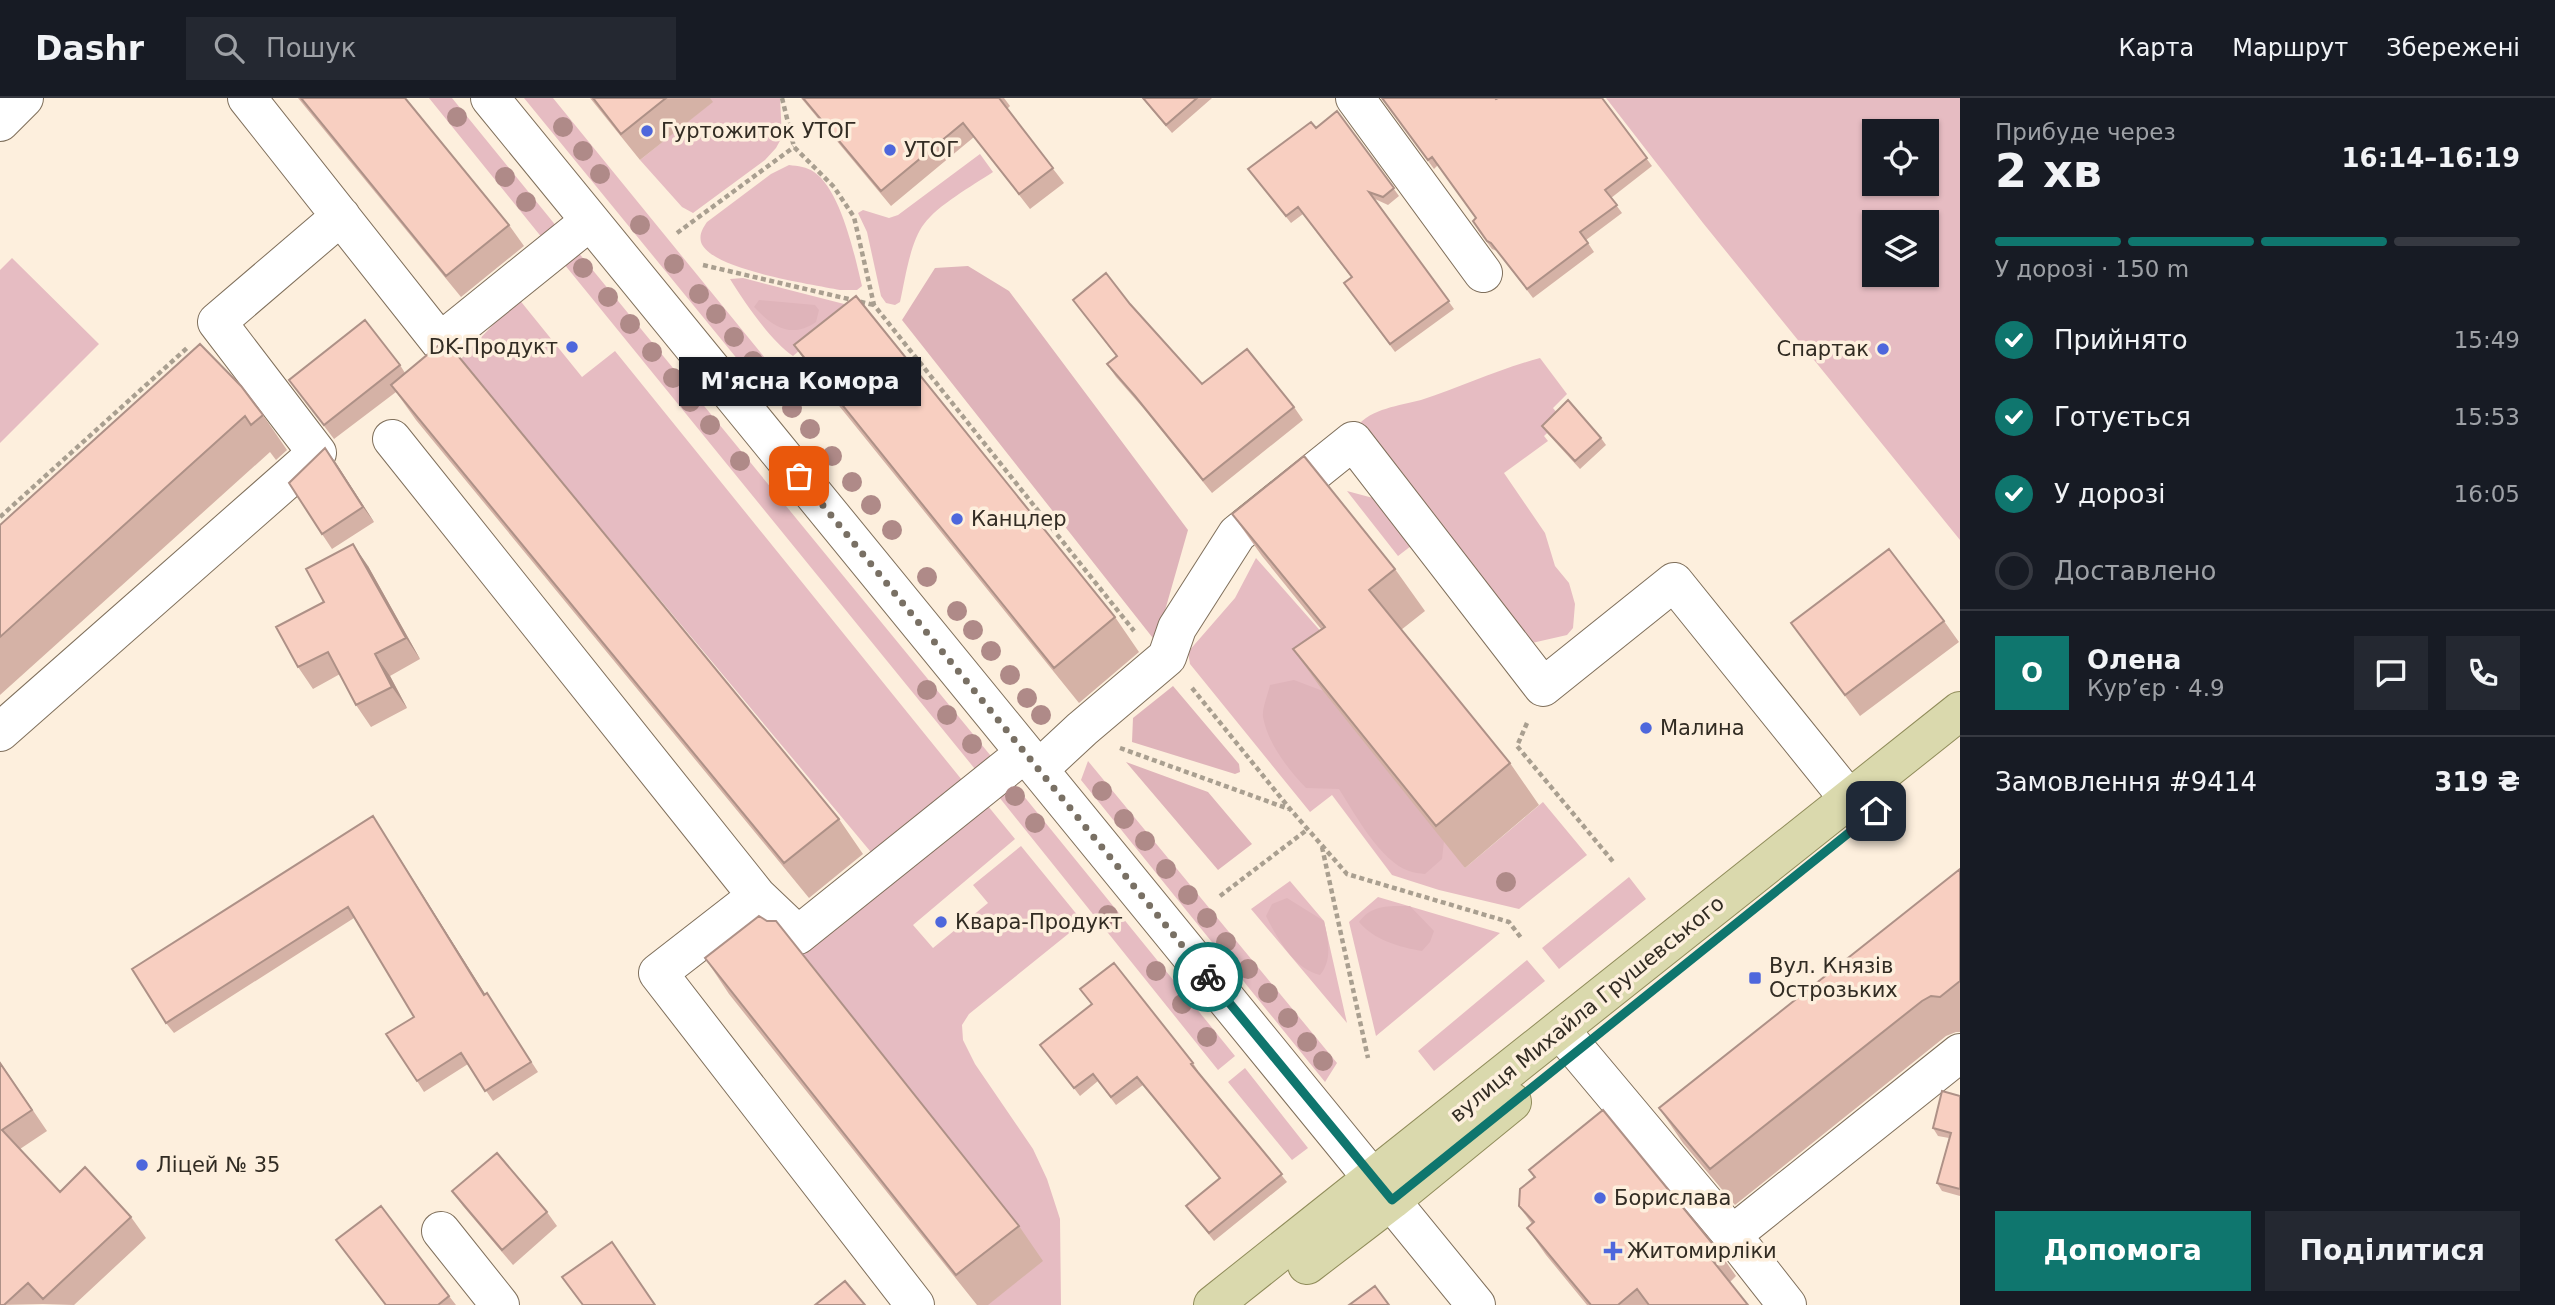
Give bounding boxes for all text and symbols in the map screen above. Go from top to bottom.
search box [186,17,676,80]
text: Dashr [35,29,144,68]
icon: search [210,29,248,67]
text: Пошук [266,33,356,63]
text: Карта [2119,34,2194,62]
text: Маршрут [2232,34,2348,62]
text: Збережені [2386,34,2520,62]
place label: Гуртожиток УТОГ [661,119,857,143]
map controls [1862,119,1939,287]
button: locate [1862,119,1939,196]
text: Прибуде через [1995,119,2176,145]
marker: Гуртожиток УТОГ [639,123,655,139]
place label: УТОГ [904,138,959,162]
marker: УТОГ [882,142,898,158]
text: 16:14–16:19 [2341,143,2520,173]
text: 2 хв [1995,144,2102,198]
button: layers [1862,210,1939,287]
text: У дорозі · 150 m [1995,256,2189,282]
icon: check [1995,321,2033,359]
text: Прийнято [2054,325,2188,355]
text: 15:49 [2454,327,2520,353]
place label: DK-Продукт [429,335,558,359]
place label: Спартак [1777,337,1869,361]
marker: DK-Продукт [564,339,580,355]
marker: Спартак [1875,341,1891,357]
callout: М'ясна Комора [678,357,920,406]
text: М'ясна Комора [701,368,899,394]
icon: check [1995,398,2033,436]
text: Готується [2054,402,2191,432]
text: 15:53 [2454,404,2520,430]
pin [769,446,829,506]
icon: bag [780,457,818,495]
icon: check [1995,475,2033,513]
text: У дорозі [2054,479,2165,509]
text: 16:05 [2454,481,2520,507]
place label: Канцлер [971,507,1066,531]
marker: Канцлер [949,511,965,527]
text: Доставлено [2054,556,2216,586]
button: chat [2354,636,2428,710]
button: phone [2446,636,2520,710]
text: Олена [2087,645,2181,675]
text: О [2021,658,2043,688]
text: Кур’єр · 4.9 [2087,675,2225,701]
place label: Малина [1660,716,1745,740]
marker: Малина [1638,720,1654,736]
text: Замовлення #9414 [1995,767,2257,797]
text: 319 ₴ [2434,767,2520,797]
pin [1846,781,1906,841]
icon: home [1857,792,1895,830]
street label: вулиця Михайла Грушевського [1445,891,1729,1127]
place label: Квара-Продукт [955,910,1123,934]
marker: Квара-Продукт [933,914,949,930]
courier [1173,942,1243,1012]
place label: Вул. Князів Острозьких [1769,954,1898,1002]
icon: bike [1189,958,1227,996]
marker: Вул. Князів Острозьких [1747,970,1763,986]
place label: Ліцей № 35 [156,1153,280,1177]
marker: Ліцей № 35 [134,1157,150,1173]
place label: Борислава [1614,1186,1731,1210]
marker: Борислава [1592,1190,1608,1206]
button: Допомога [1995,1211,2251,1291]
button: Поділитися [2265,1211,2520,1291]
place label: Житомирліки [1627,1239,1777,1263]
marker: Житомирліки [1605,1243,1621,1259]

